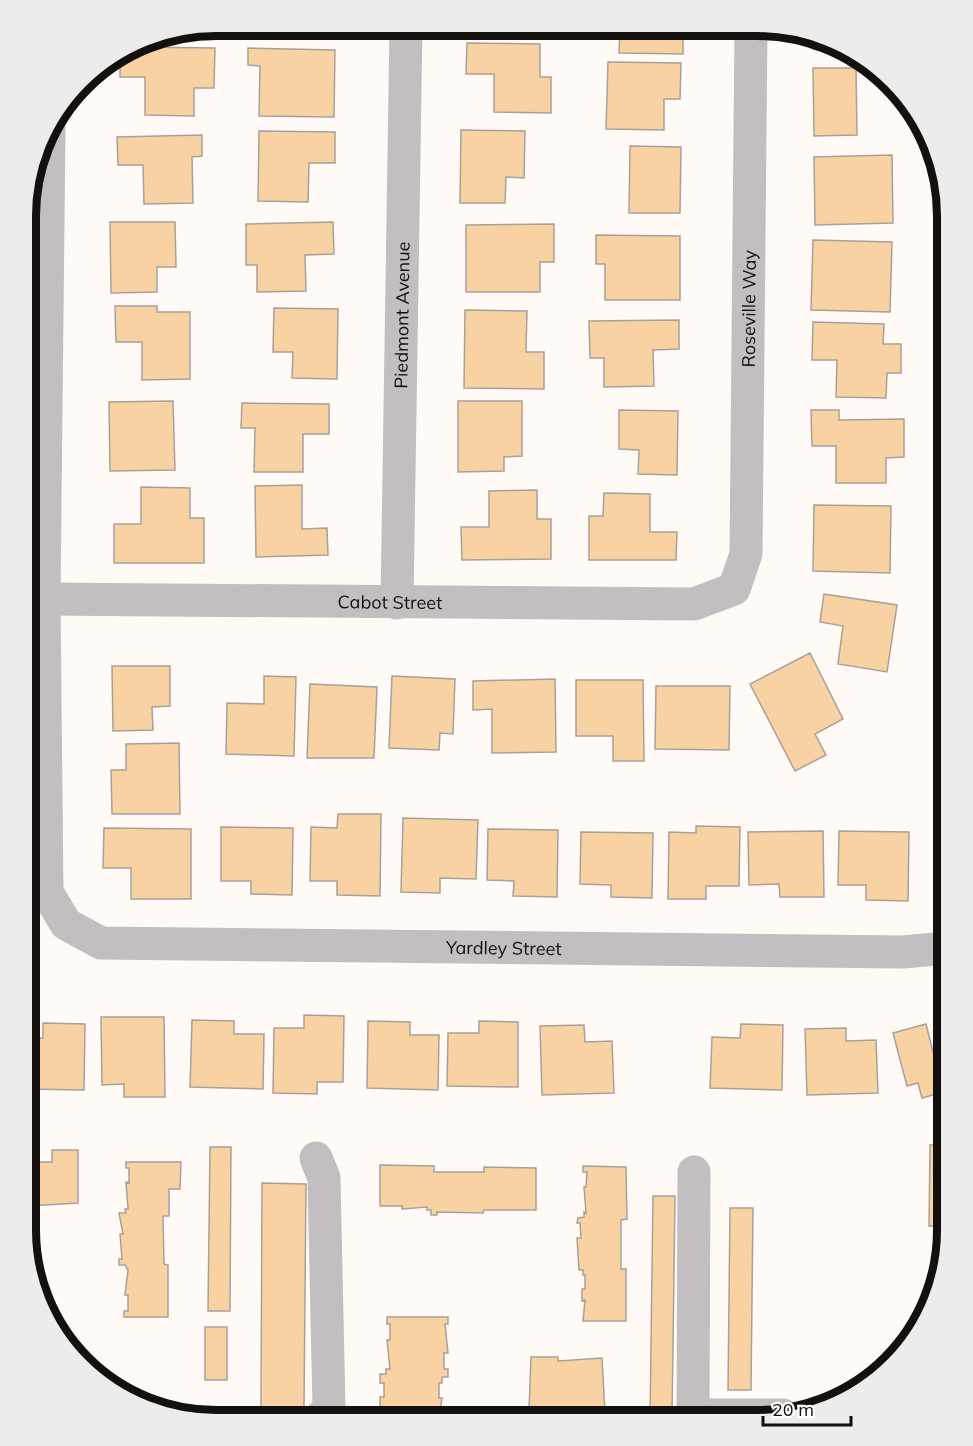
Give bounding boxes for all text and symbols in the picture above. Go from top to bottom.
street label: Piedmont Avenue [389,241,414,389]
street label: Roseville Way [736,250,760,368]
street label: Cabot Street [338,590,442,614]
street label: Yardley Street [445,935,562,960]
scale bar [763,1389,852,1427]
text: 20 m [772,1398,814,1421]

